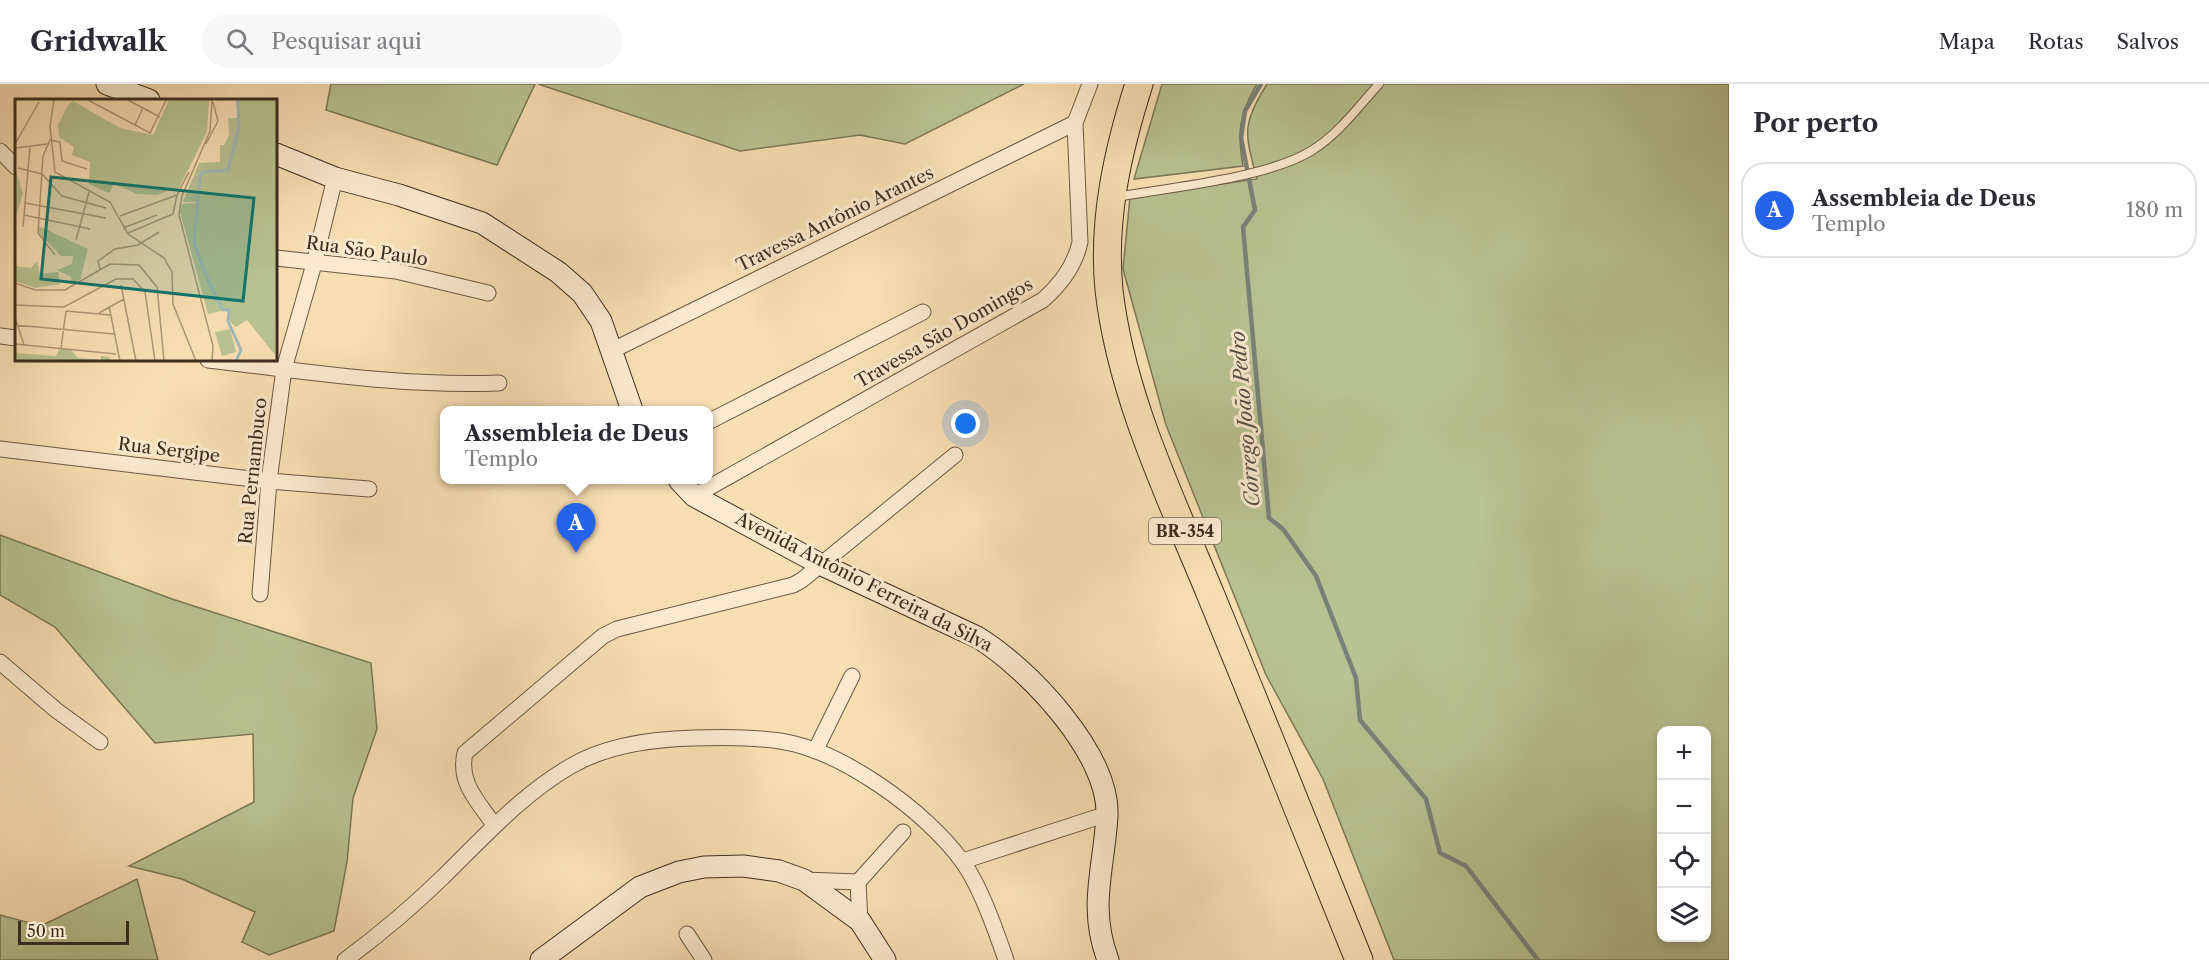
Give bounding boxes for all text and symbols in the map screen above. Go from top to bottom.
search box [202,14,622,68]
text: Gridwalk [30,24,166,58]
icon: search [223,25,256,58]
text: Pesquisar aqui [271,28,422,55]
text: Mapa [1939,29,1995,54]
text: Rotas [2028,29,2084,54]
text: Salvos [2117,29,2179,54]
inset map [15,99,278,362]
text: Por perto [1753,107,1878,139]
street label: Travessa Antônio Arantes [733,162,937,276]
text: Assembleia de Deus [1812,185,2036,212]
text: A [1767,198,1782,222]
text: 180 m [2126,198,2183,222]
text: Templo [1812,212,1885,236]
street label: Rua São Paulo [305,232,429,270]
street label: Travessa São Domingos [851,273,1037,393]
water label: Córrego João Pedro [1225,330,1265,508]
street label: Rua Pernambuco [234,397,272,545]
popup [440,406,713,484]
your location [951,409,980,438]
text: Assembleia de Deus [465,420,688,447]
street label: Rua Sergipe [117,433,221,467]
text: Templo [465,447,538,471]
pin: A [556,504,596,553]
street label: Avenida Antônio Ferreira da Silva [731,507,997,657]
road number: BR-354 [1149,518,1221,544]
map controls [1657,726,1711,942]
button: + [1657,726,1711,780]
button: − [1657,780,1711,834]
button: locate [1657,834,1711,888]
button: layers [1657,888,1711,942]
scale bar [18,918,129,946]
text: 50 m [27,921,65,941]

